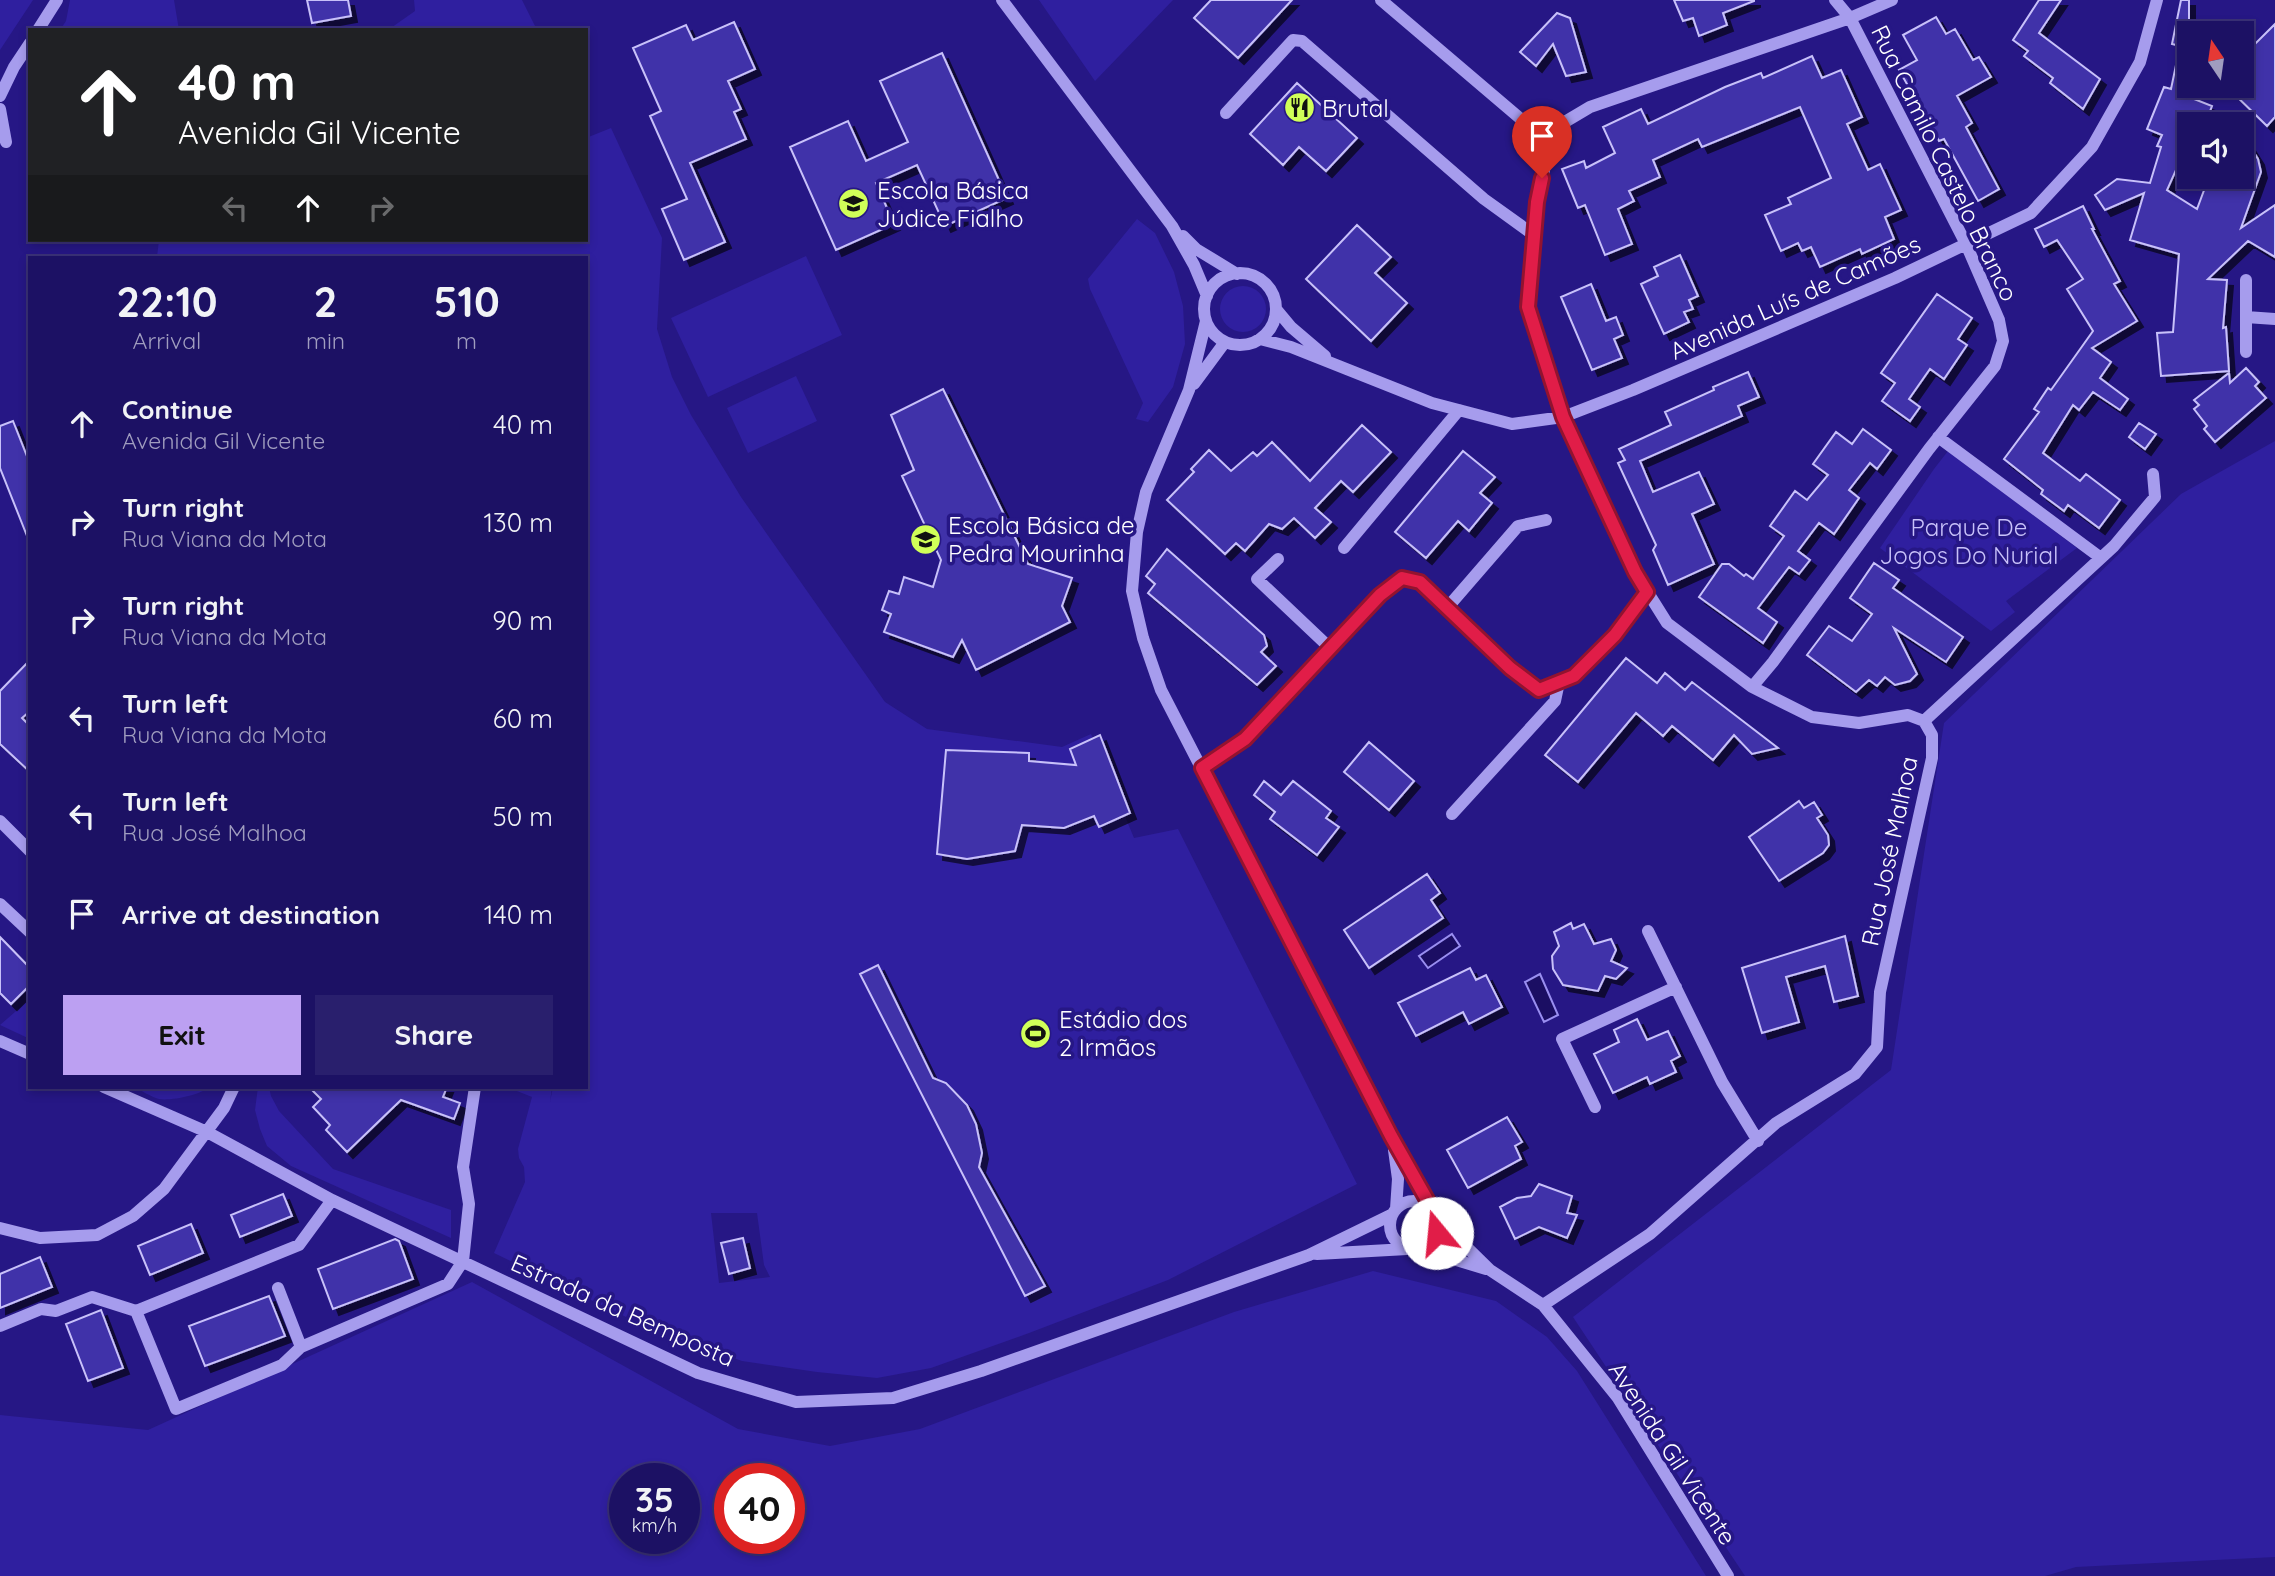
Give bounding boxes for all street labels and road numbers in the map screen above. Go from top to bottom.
street label: Rua Camilo Castelo Branco [1865,20,2025,306]
street label: Avenida Luís de Camões [1665,228,1925,366]
street label: Rua José Malhoa [1854,754,1924,948]
street label: Estrada da Bemposta [506,1247,740,1373]
street label: Avenida Gil Vicente [1603,1356,1743,1550]

